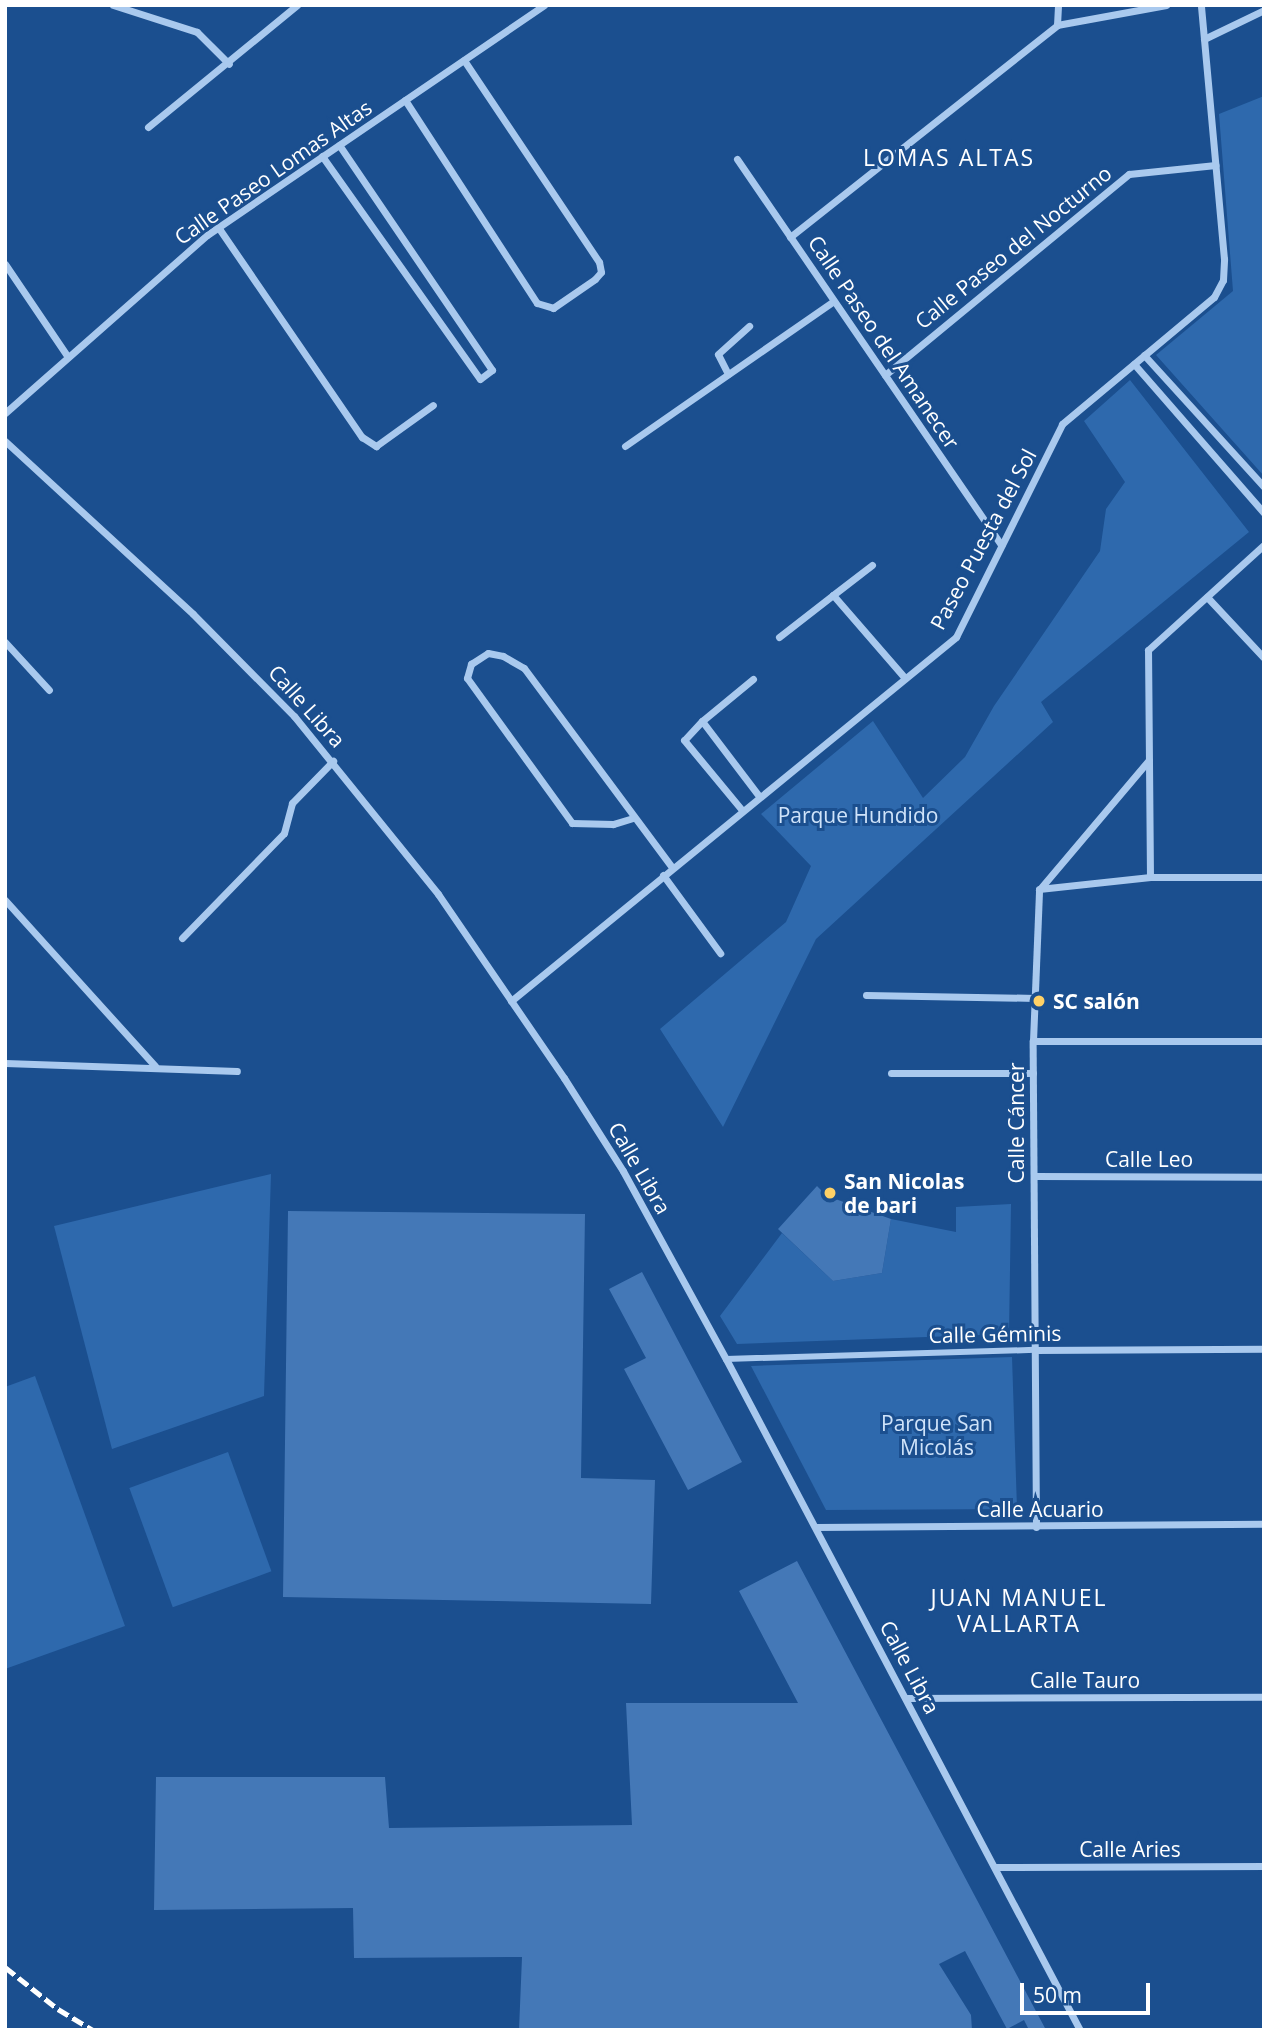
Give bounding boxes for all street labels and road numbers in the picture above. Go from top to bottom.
street label: Calle Paseo Lomas Altas [170,94,376,250]
street label: Calle Paseo del Nocturno [910,160,1116,334]
street label: Calle Paseo del Amanecer [803,231,965,453]
street label: Paseo Puesta del Sol [925,444,1041,634]
street label: Calle Libra [263,660,351,752]
street label: Calle Cáncer [1003,1063,1029,1183]
street label: Calle Libra [604,1117,676,1219]
street label: Calle Leo [1105,1146,1193,1172]
street label: Calle Géminis [928,1320,1062,1348]
street label: Calle Acuario [976,1496,1104,1522]
street label: Calle Libra [875,1616,945,1718]
street label: Calle Tauro [1030,1667,1140,1693]
street label: Calle Aries [1079,1836,1181,1862]

